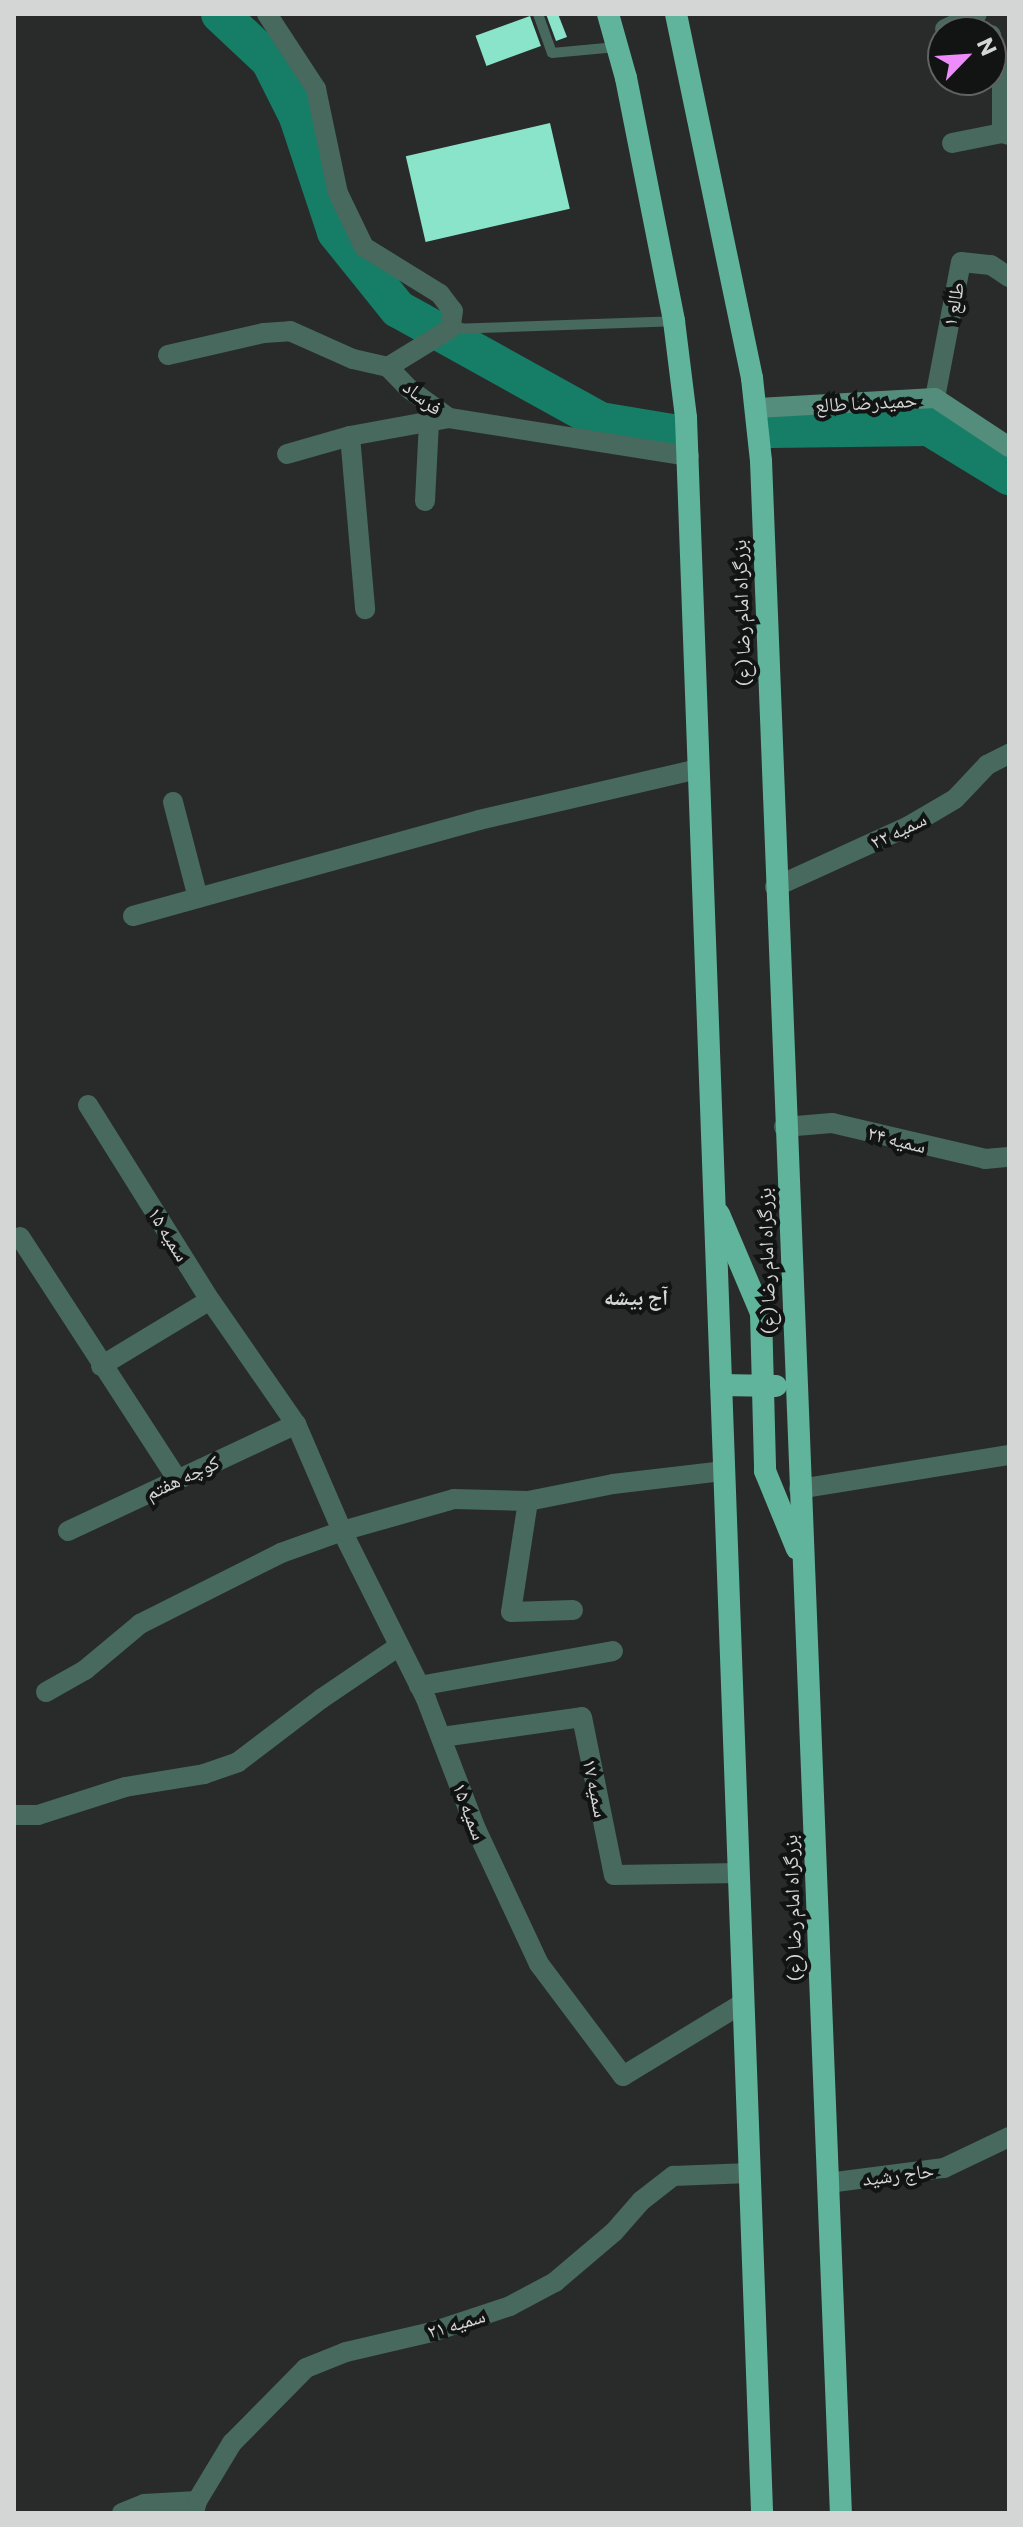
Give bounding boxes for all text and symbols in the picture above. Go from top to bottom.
north arrow [927,16,1007,96]
text: N [972,33,1003,60]
street label: طالع ۱ [937,280,969,328]
street label: فرساد [399,374,447,420]
street label: حمیدرضا طالع [814,387,918,417]
street label: بزرگراه امام رضا (ع) [726,539,756,687]
street label: سمیه ۲۲ [866,806,930,854]
street label: سمیه ۲۴ [865,1120,929,1158]
street label: بزرگراه امام رضا (ع) [751,1187,781,1335]
street label: سمیه ۱۵ [143,1202,195,1266]
district label: آج بیشه [604,1284,668,1310]
street label: کوچه هفتم [141,1449,223,1505]
street label: سمیه ۱۷ [578,1756,614,1820]
street label: سمیه ۱۵ [448,1779,492,1843]
street label: بزرگراه امام رضا (ع) [777,1834,807,1982]
street label: حاج رشید [861,2158,935,2190]
street label: سمیه ۲۱ [424,2303,488,2343]

